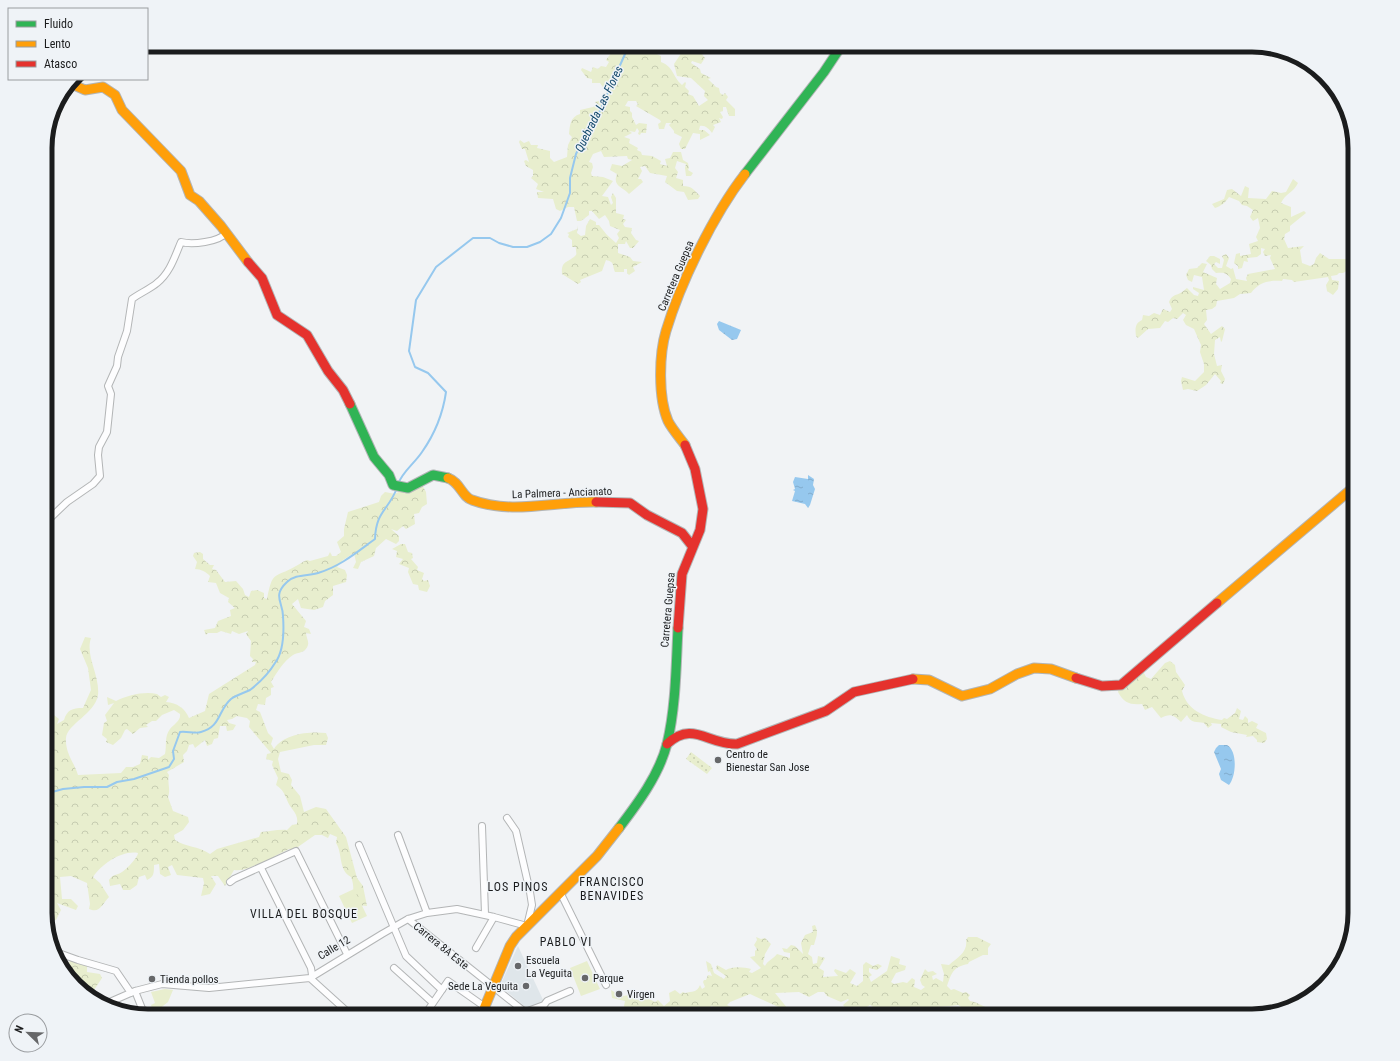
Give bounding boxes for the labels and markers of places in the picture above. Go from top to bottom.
place label: Centro de Bienestar San Jose [726,748,809,774]
marker: Centro de Bienestar San Jose [713,755,723,765]
place label: Escuela La Veguita [526,954,572,980]
marker: Escuela La Veguita [513,961,523,971]
place label: Parque [593,972,624,985]
place label: Tienda pollos [160,973,219,986]
marker: Parque [580,973,590,983]
marker: Tienda pollos [147,974,157,984]
place label: Sede La Veguita [448,980,518,993]
marker: Sede La Veguita [521,981,531,991]
place label: Virgen [627,988,655,1001]
marker: Virgen [614,989,624,999]

